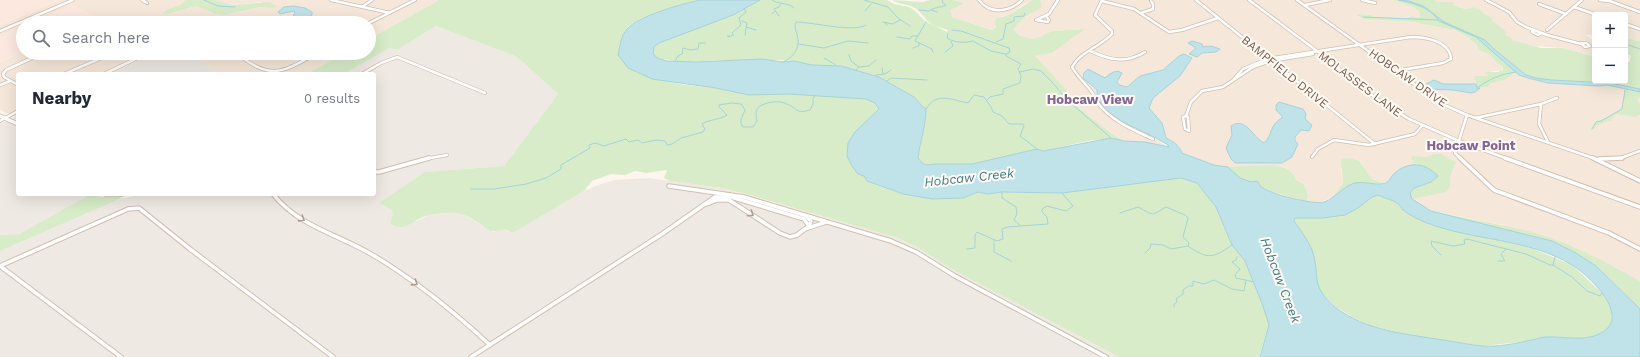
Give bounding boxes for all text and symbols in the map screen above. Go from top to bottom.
map controls [1592,12,1628,84]
button: + [1592,12,1628,48]
search box [16,16,376,60]
icon: search [30,27,52,49]
text: Search here [62,29,150,47]
street label: BAMPFIELD DRIVE [1239,33,1331,111]
street label: HOBCAW DRIVE [1366,46,1450,110]
street label: MOLASSES LANE [1316,48,1405,120]
button: − [1592,48,1628,84]
text: Nearby [32,88,91,108]
text: 0 results [304,91,360,106]
district label: Hobcaw View [1047,92,1134,107]
district label: Hobcaw Point [1426,138,1516,153]
water label: Hobcaw Creek [924,165,1015,190]
one-way arrow [747,209,754,217]
one-way arrow [298,214,305,222]
water label: Hobcaw Creek [1257,236,1304,326]
one-way arrow [411,278,418,286]

